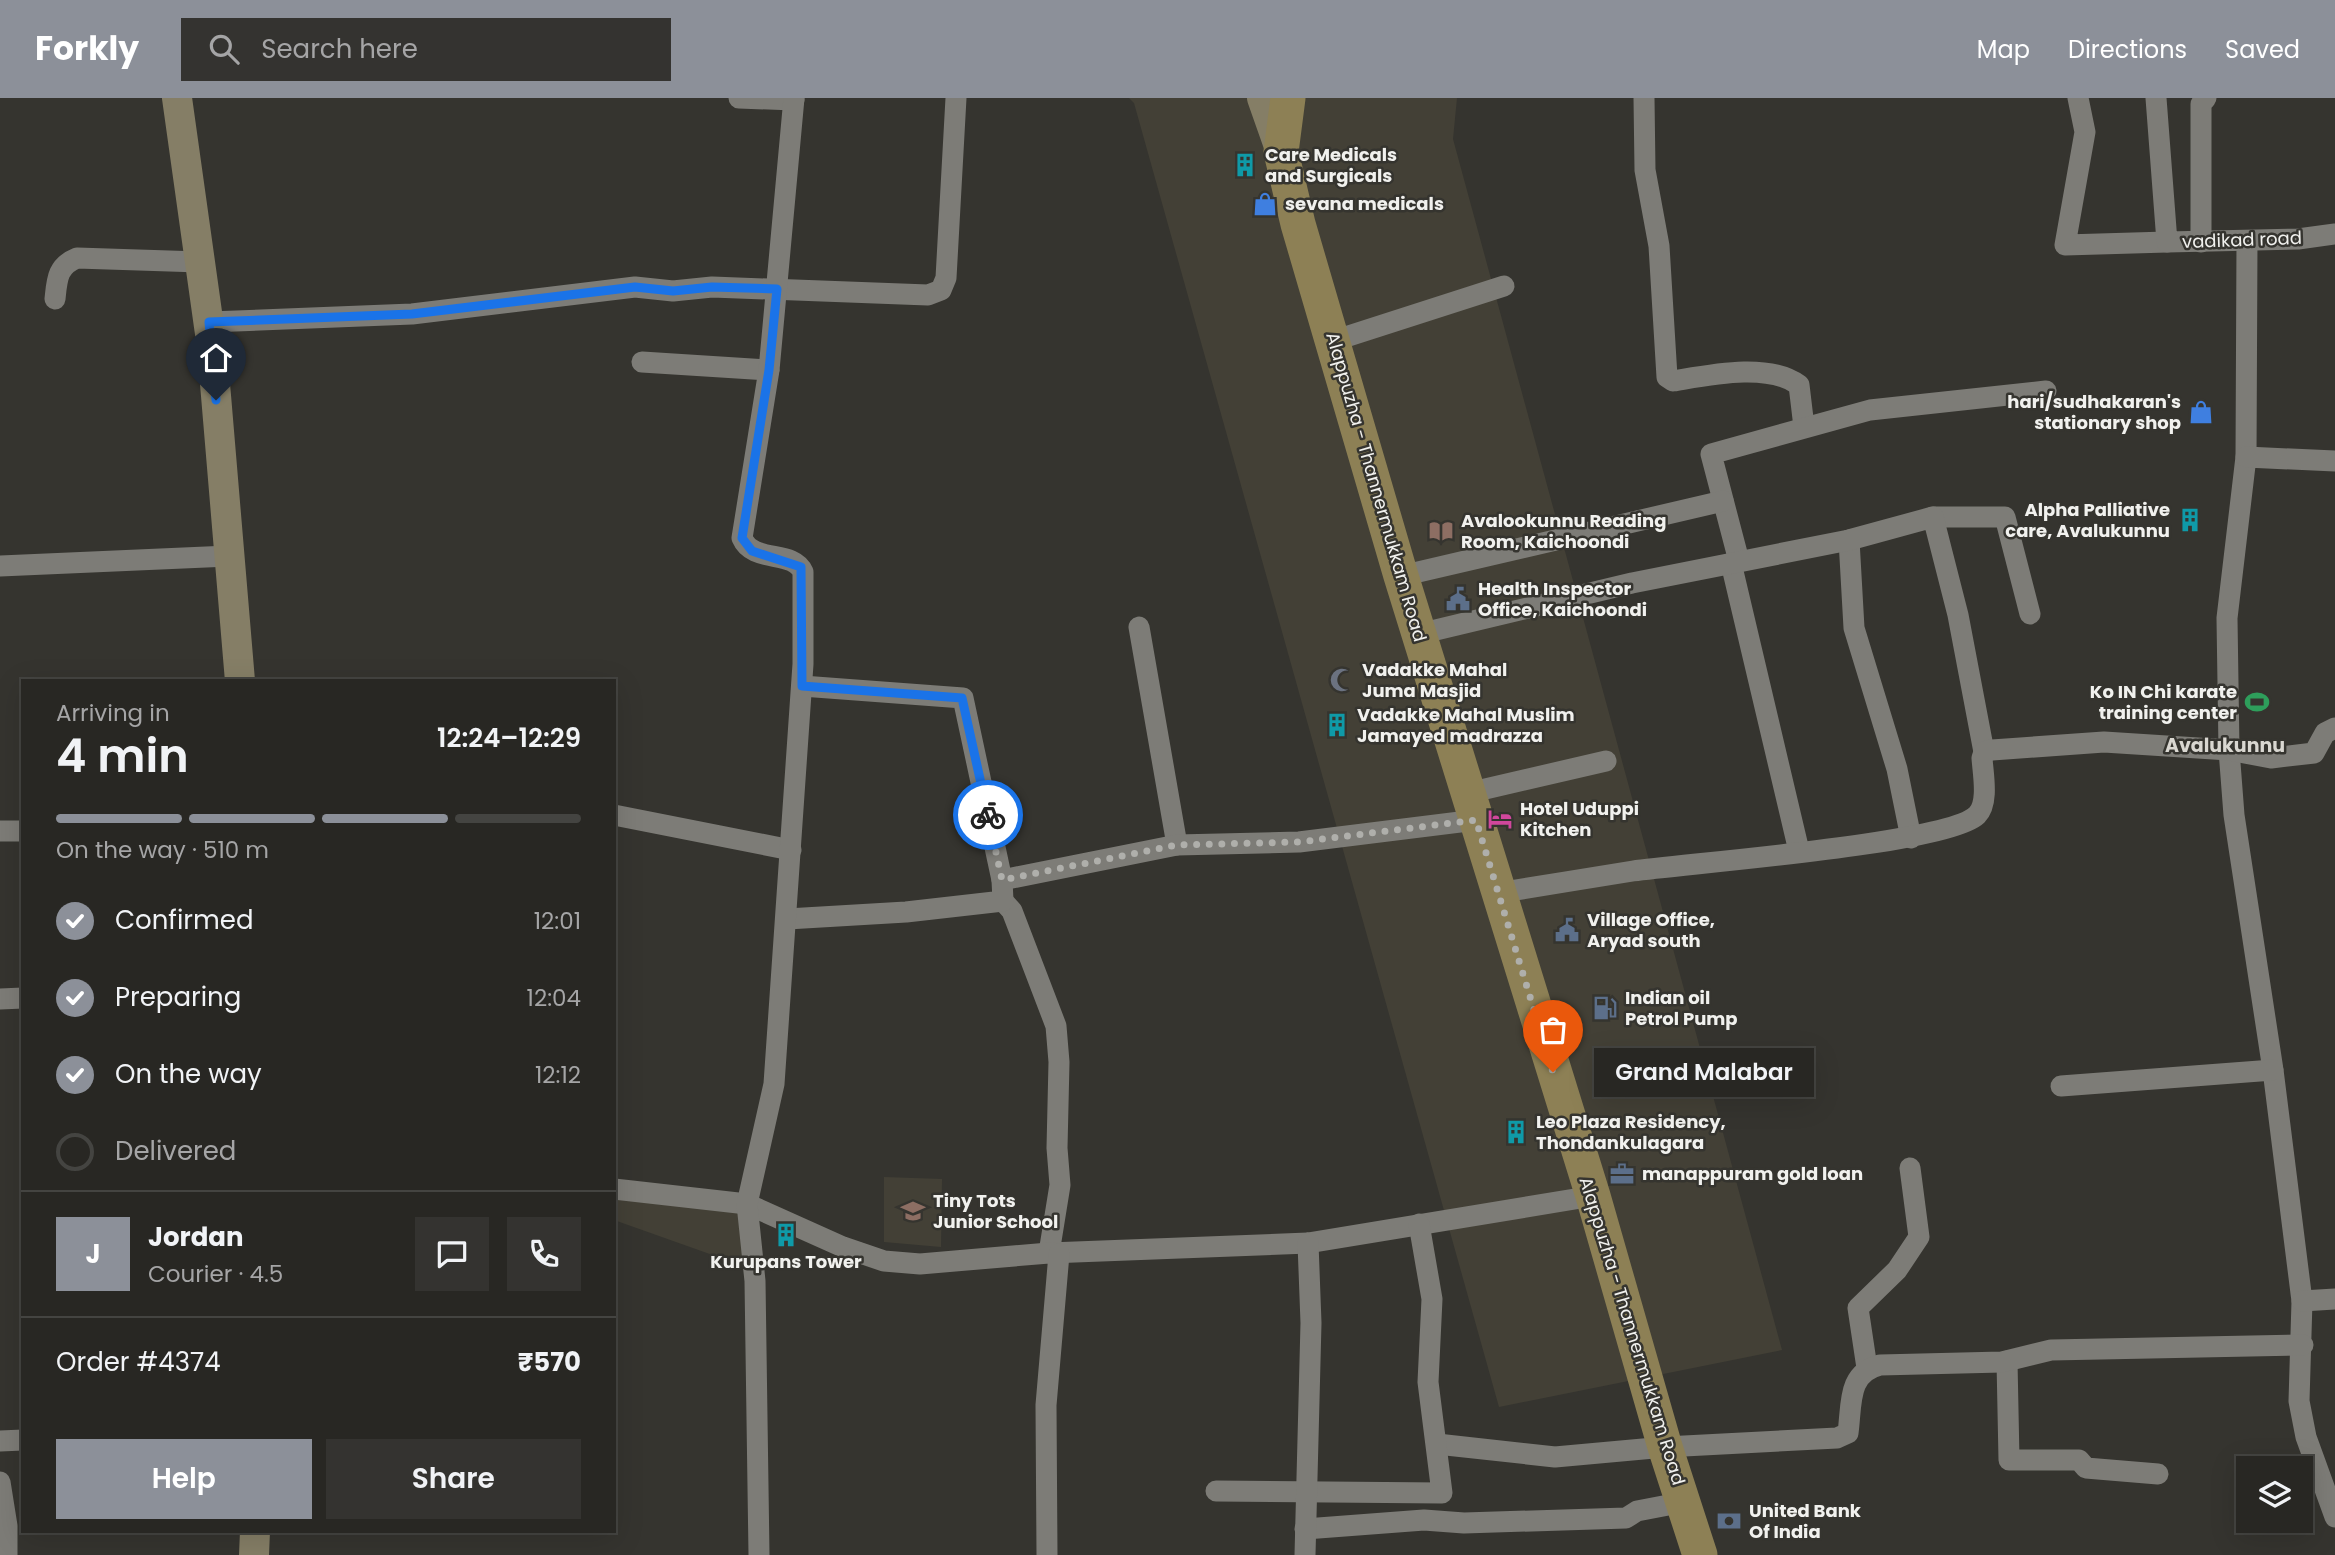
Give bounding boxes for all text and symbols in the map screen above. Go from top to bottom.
search box [181,18,671,81]
text: Forkly [35,25,139,72]
icon: search [205,30,243,68]
text: Search here [261,31,418,67]
text: Map [1977,33,2030,66]
text: Directions [2068,33,2187,66]
text: Saved [2225,33,2300,66]
place label: Care Medicals and Surgicals [1265,142,1397,188]
building icon: Care Medicals and Surgicals [1231,151,1259,179]
shop icon: sevana medicals [1251,190,1279,218]
place label: sevana medicals [1285,191,1444,216]
street label: vadikad road [2182,225,2302,254]
pin [186,328,246,400]
street label: Alappuzha - Thannermukkam Road [1320,329,1433,645]
icon: home [197,339,235,377]
place label: hari/sudhakaran's stationary shop [2007,389,2181,435]
shop icon: hari/sudhakaran's stationary shop [2187,398,2215,426]
place label: Alpha Palliative care, Avalukunnu [2005,497,2170,543]
building icon: Alpha Palliative care, Avalukunnu [2176,506,2204,534]
place label: Avalookunnu Reading Room, Kaichoondi [1461,508,1666,554]
library icon: Avalookunnu Reading Room, Kaichoondi [1427,517,1455,545]
place label: Health Inspector Office, Kaichoondi [1478,576,1647,622]
public building icon: Health Inspector Office, Kaichoondi [1444,585,1472,613]
place label: Vadakke Mahal Juma Masjid [1362,657,1507,703]
mosque icon: Vadakke Mahal Juma Masjid [1328,666,1356,694]
place label: Ko IN Chi karate training center [2090,679,2237,725]
sports icon: Ko IN Chi karate training center [2243,688,2271,716]
text: Arriving in [56,697,170,729]
place label: Vadakke Mahal Muslim Jamayed madrazza [1357,702,1575,748]
building icon: Vadakke Mahal Muslim Jamayed madrazza [1323,711,1351,739]
text: 12:24–12:29 [437,720,581,756]
text: 4 min [56,724,189,788]
district label: Avalukunnu [2165,732,2285,759]
courier [953,780,1023,850]
icon: bike [969,796,1007,834]
place label: Hotel Uduppi Kitchen [1520,796,1639,842]
hotel icon: Hotel Uduppi Kitchen [1486,805,1514,833]
text: On the way · 510 m [56,834,269,866]
icon: check [56,902,94,940]
text: Confirmed [115,902,253,938]
text: 12:01 [534,905,581,937]
place label: Village Office, Aryad south [1587,907,1715,953]
public building icon: Village Office, Aryad south [1553,916,1581,944]
icon: check [56,979,94,1017]
text: Preparing [115,979,241,1015]
text: 12:04 [527,982,581,1014]
place label: Indian oil Petrol Pump [1625,985,1738,1031]
fuel station icon: Indian oil Petrol Pump [1591,994,1619,1022]
pin [1523,1000,1583,1072]
icon: bag [1534,1011,1572,1049]
callout: Grand Malabar [1595,1048,1816,1096]
icon: check [56,1056,94,1094]
text: On the way [115,1056,262,1092]
text: Grand Malabar [1615,1056,1793,1088]
text: 12:12 [535,1059,581,1091]
place label: Leo Plaza Residency, Thondankulagara [1536,1109,1726,1155]
building icon: Leo Plaza Residency, Thondankulagara [1502,1118,1530,1146]
text: Delivered [115,1133,236,1169]
office icon: manappuram gold loan [1608,1160,1636,1188]
place label: manappuram gold loan [1642,1161,1863,1186]
street label: Alappuzha - Thannermukkam Road [1574,1174,1691,1488]
place label: Tiny Tots Junior School [933,1188,1058,1234]
school or university icon: Tiny Tots Junior School [899,1197,927,1225]
button: chat [415,1217,489,1291]
button: phone [507,1217,581,1291]
text: Jordan [148,1219,244,1255]
building icon: Kurupans Tower [772,1221,800,1249]
text: J [85,1236,101,1272]
place label: Kurupans Tower [710,1249,862,1274]
text: Courier · 4.5 [148,1258,283,1290]
text: Order #4374 [56,1344,221,1380]
text: ₹570 [518,1344,581,1380]
button: Help [56,1439,312,1519]
button: Share [326,1439,581,1519]
map controls [2236,1456,2313,1533]
button: layers [2236,1456,2313,1533]
place label: United Bank Of India [1749,1498,1862,1544]
bank icon: United Bank Of India [1715,1507,1743,1535]

